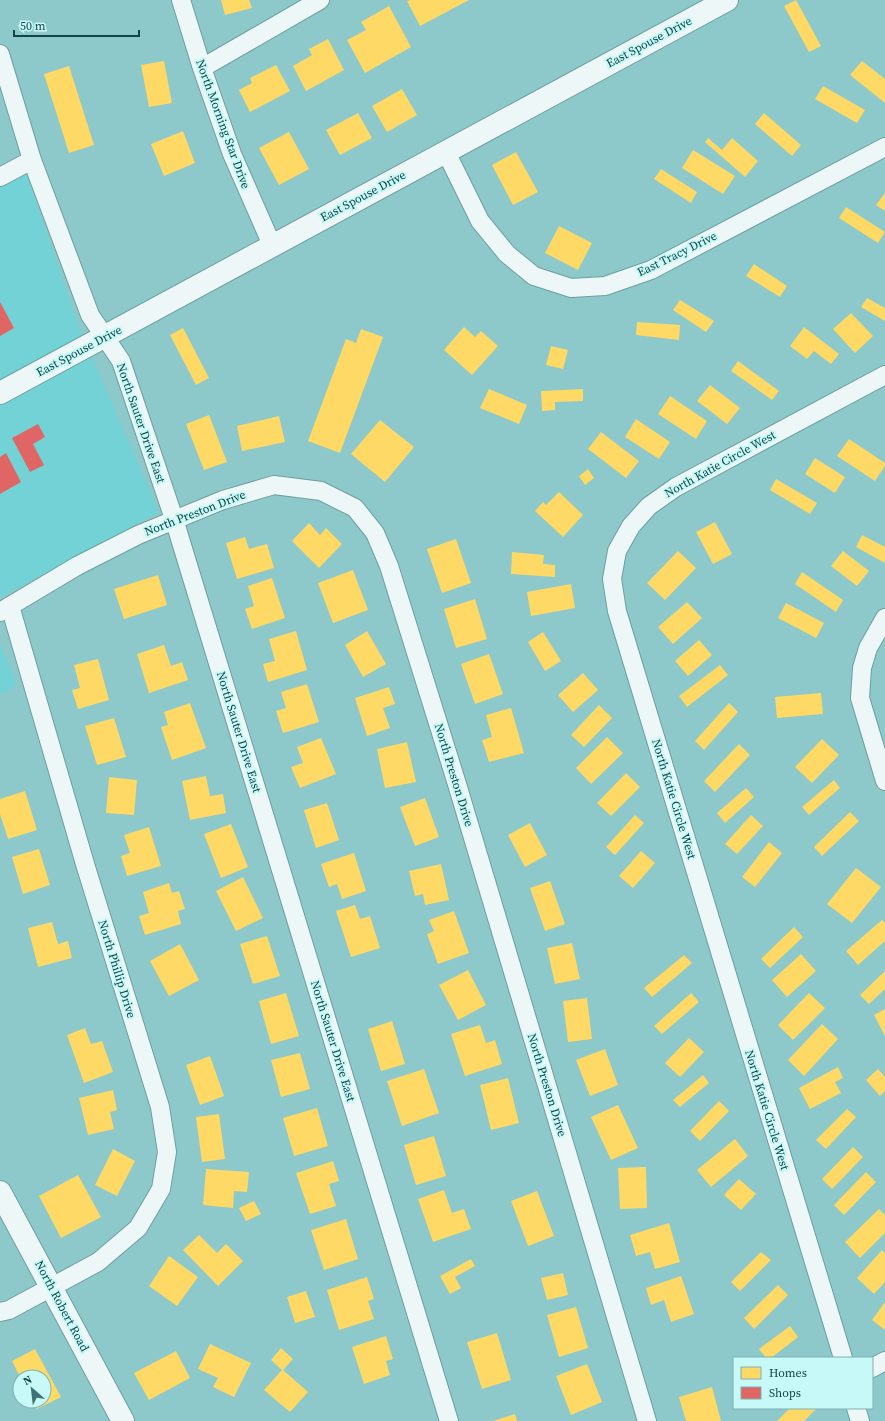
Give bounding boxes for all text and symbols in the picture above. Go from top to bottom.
scale bar [14,12,139,38]
street label: East Spouse Drive [603,13,695,71]
text: 50 m [20,18,46,34]
street label: North Morning Star Drive [192,57,254,191]
street label: East Spouse Drive [317,167,409,225]
street label: East Tracy Drive [635,228,719,280]
street label: East Spouse Drive [33,322,125,380]
street label: North Sauter Drive East [113,361,169,485]
street label: North Katie Circle West [662,427,779,501]
street label: North Preston Drive [142,486,248,540]
street label: North Sauter Drive East [213,670,265,795]
street label: North Preston Drive [431,721,477,829]
street label: North Katie Circle West [648,737,700,861]
street label: North Phillip Drive [94,918,140,1020]
street label: North Sauter Drive East [307,979,359,1104]
street label: North Preston Drive [524,1031,570,1139]
street label: North Katie Circle West [741,1048,793,1172]
street label: North Robert Road [31,1258,93,1354]
legend [733,1357,873,1409]
text: Homes [769,1365,807,1381]
north arrow [12,1369,52,1409]
text: N [20,1372,35,1389]
text: Shops [769,1385,801,1401]

